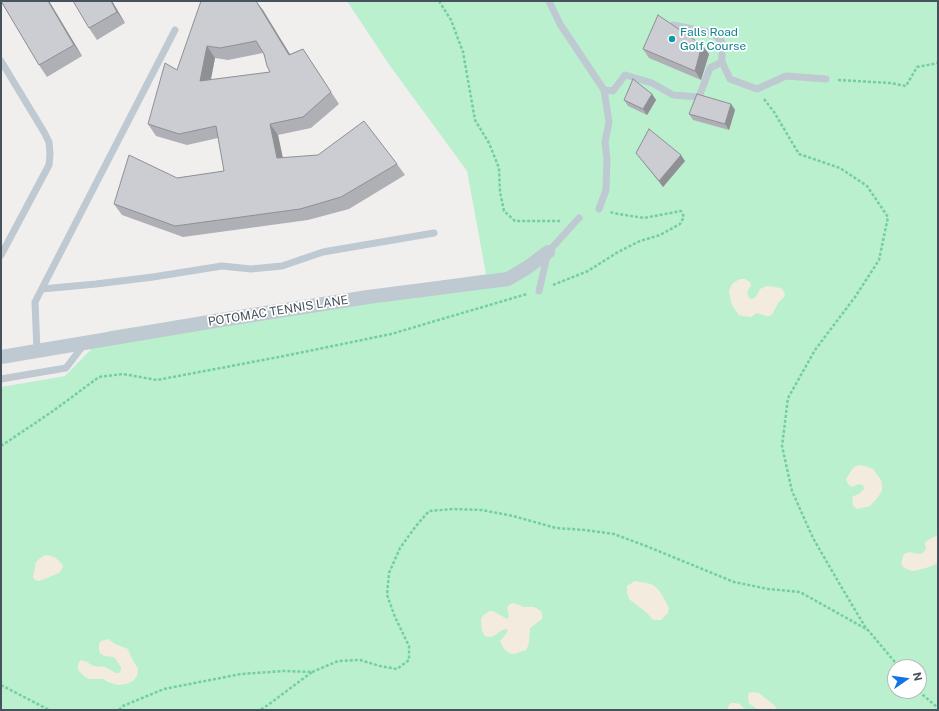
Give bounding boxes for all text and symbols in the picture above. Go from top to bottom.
place label: Falls Road Golf Course [680,25,746,53]
marker: Falls Road Golf Course [667,34,677,44]
street label: POTOMAC TENNIS LANE [207,293,349,329]
north arrow [887,659,927,699]
text: N [911,671,925,682]

